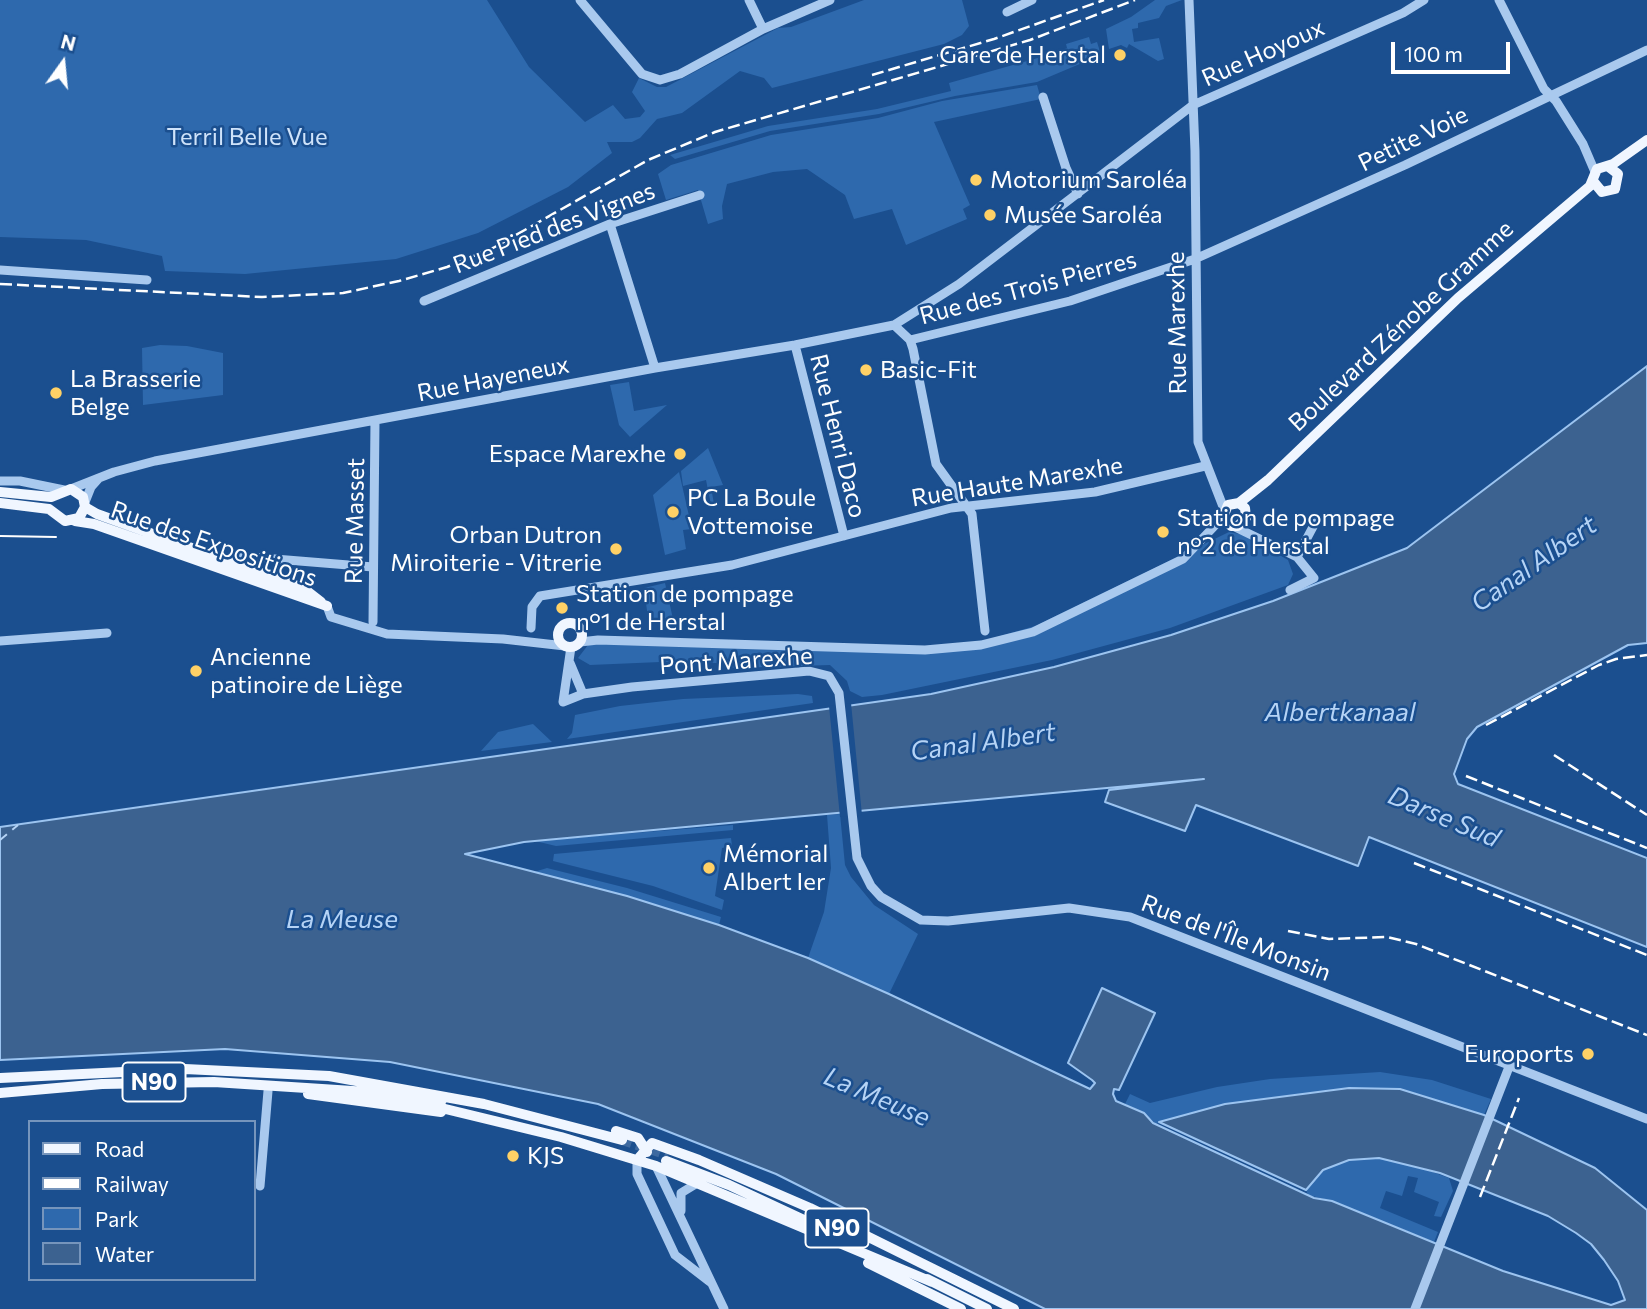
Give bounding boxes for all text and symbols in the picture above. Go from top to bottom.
street label: Rue Hoyoux [1197,13,1329,93]
north arrow [28,28,98,98]
scale bar [1395,28,1514,72]
text: N [59,29,78,55]
place label: Gare de Herstal [939,41,1106,69]
text: 100 m [1404,41,1463,66]
marker: Gare de Herstal [1112,47,1128,63]
street label: Petite Voie [1354,100,1472,178]
park label: Terril Belle Vue [166,123,328,151]
place label: Motorium Saroléa [990,166,1187,194]
marker: Motorium Saroléa [968,172,984,188]
street label: Rue Pied des Vignes [449,176,659,280]
place label: Musée Saroléa [1004,201,1163,229]
marker: Musée Saroléa [982,207,998,223]
street label: Boulevard Zénobe Gramme [1283,214,1519,438]
street label: Rue des Trois Pierres [916,245,1140,331]
street label: Rue Marexhe [1161,251,1193,395]
street label: Rue Hayeneux [415,350,571,408]
street label: Rue Henri Daco [804,351,872,521]
place label: Basic-Fit [880,356,977,384]
marker: Basic-Fit [858,362,874,378]
place label: La Brasserie Belge [70,365,201,421]
marker: La Brasserie Belge [48,385,64,401]
place label: Espace Marexhe [489,440,666,468]
marker: Espace Marexhe [672,446,688,462]
street label: Rue Haute Marexhe [909,451,1125,513]
street label: Rue Masset [340,458,370,584]
place label: PC La Boule Vottemoise [687,484,816,540]
street label: Rue des Expositions [107,495,321,593]
marker: PC La Boule Vottemoise [665,504,681,520]
place label: Station de pompage n°2 de Herstal [1177,504,1395,560]
water label: Canal Albert [1465,509,1603,619]
place label: Orban Dutron Miroiterie - Vitrerie [390,521,602,577]
marker: Station de pompage n°2 de Herstal [1155,524,1171,540]
marker: Orban Dutron Miroiterie - Vitrerie [608,541,624,557]
place label: Station de pompage n°1 de Herstal [576,580,794,636]
marker: Station de pompage n°1 de Herstal [554,600,570,616]
street label: Pont Marexhe [658,641,814,681]
place label: Ancienne patinoire de Liège [210,643,403,699]
marker: Ancienne patinoire de Liège [188,663,204,679]
water label: Albertkanaal [1264,696,1416,728]
water label: Canal Albert [908,716,1058,768]
water label: Darse Sud [1384,780,1504,854]
place label: Mémorial Albert Ier [723,840,828,896]
marker: Mémorial Albert Ier [701,860,717,876]
street label: Rue de l'Île Monsin [1137,889,1335,987]
water label: La Meuse [286,903,398,935]
place label: Euroports [1464,1040,1574,1068]
marker: Euroports [1580,1046,1596,1062]
water label: La Meuse [819,1061,935,1133]
road number: N90 [122,1063,186,1102]
legend [28,1120,256,1281]
text: Road [95,1136,144,1161]
place label: KJS [527,1142,564,1170]
marker: KJS [505,1148,521,1164]
text: Railway [95,1171,169,1196]
text: Park [95,1206,139,1231]
road number: N90 [806,1208,868,1247]
text: Water [95,1241,154,1266]

